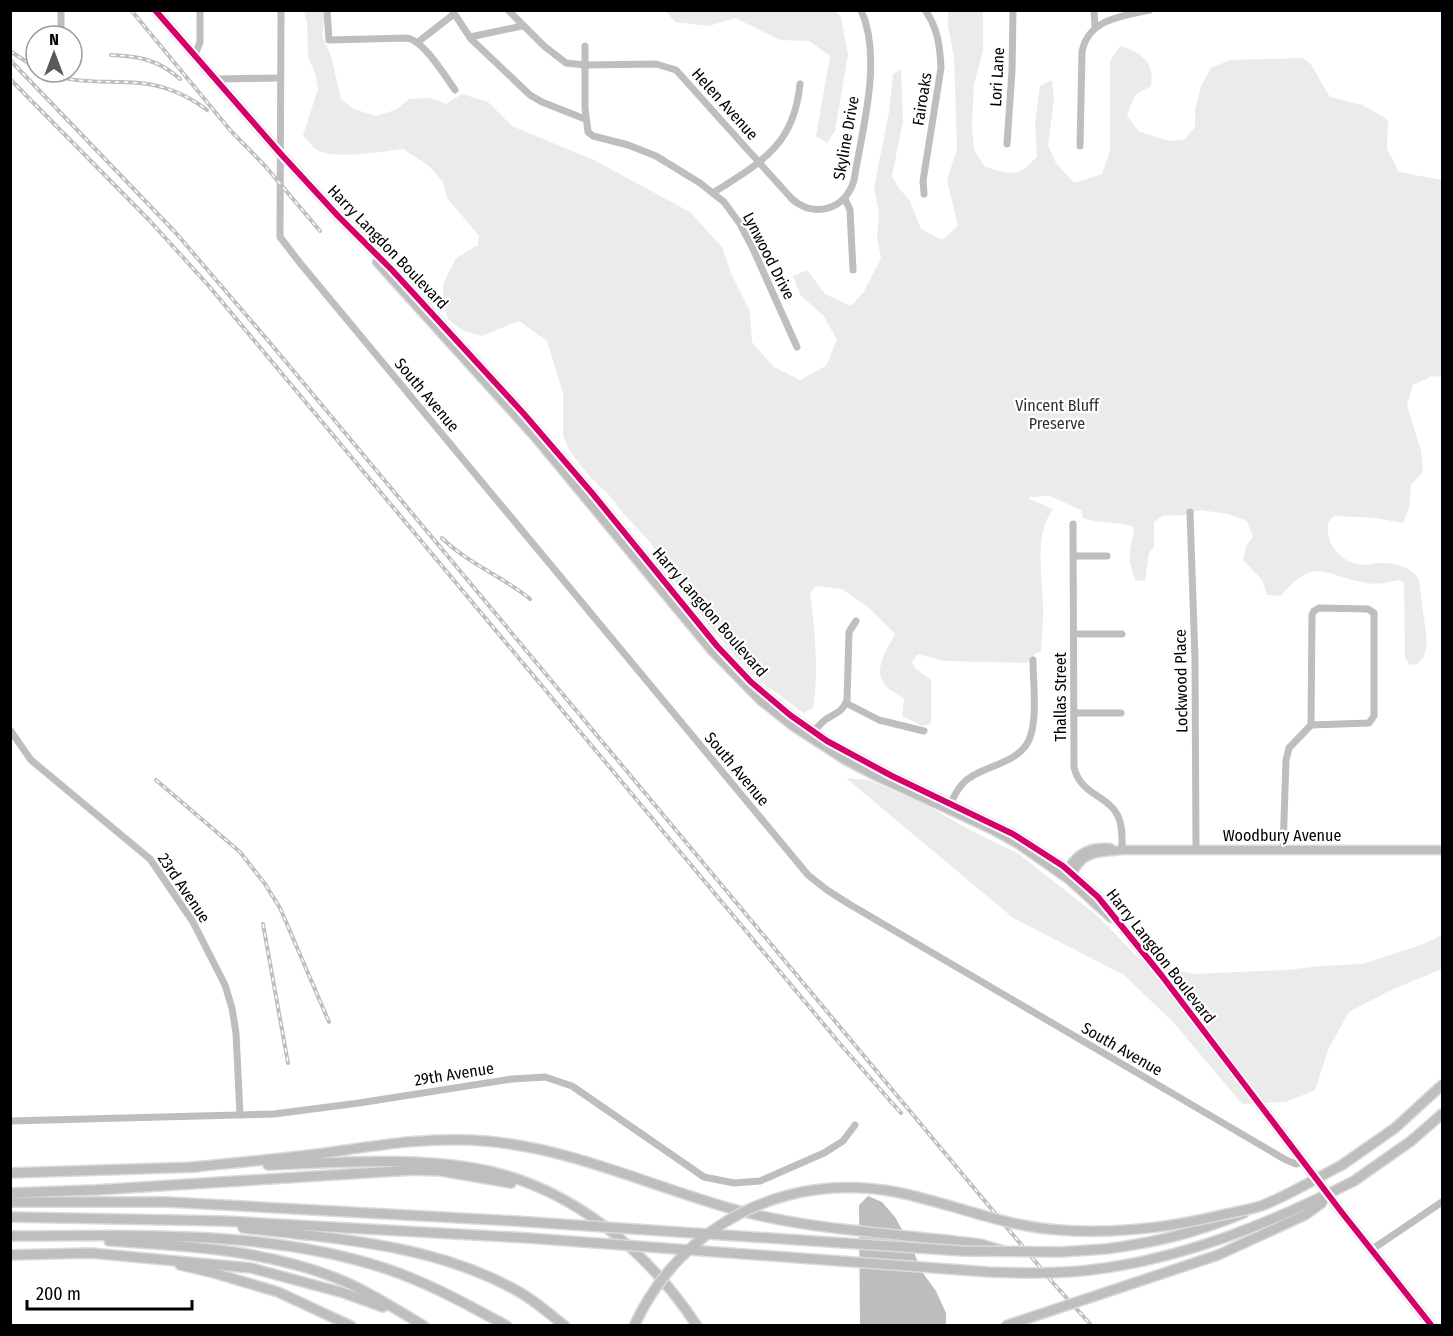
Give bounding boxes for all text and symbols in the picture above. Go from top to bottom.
north arrow [24,24,84,84]
text: N [49,30,59,49]
street label: Lori Lane [986,47,1008,107]
street label: Helen Avenue [688,64,762,144]
street label: Fairoaks [908,71,936,127]
street label: Skyline Drive [829,95,863,181]
street label: Harry Langdon Boulevard [324,181,452,313]
street label: Lynwood Drive [739,209,799,303]
street label: South Avenue [391,354,463,436]
park label: Vincent Bluff Preserve [1015,396,1100,433]
street label: Harry Langdon Boulevard [649,543,771,681]
street label: Lockwood Place [1171,629,1191,733]
street label: Thallas Street [1051,651,1070,742]
street label: South Avenue [701,728,773,810]
street label: Woodbury Avenue [1223,826,1341,845]
street label: 23rd Avenue [154,850,214,926]
street label: Harry Langdon Boulevard [1103,885,1219,1027]
street label: South Avenue [1078,1018,1166,1080]
street label: 29th Avenue [413,1058,495,1090]
scale bar [27,1273,192,1311]
text: 200 m [36,1283,81,1305]

